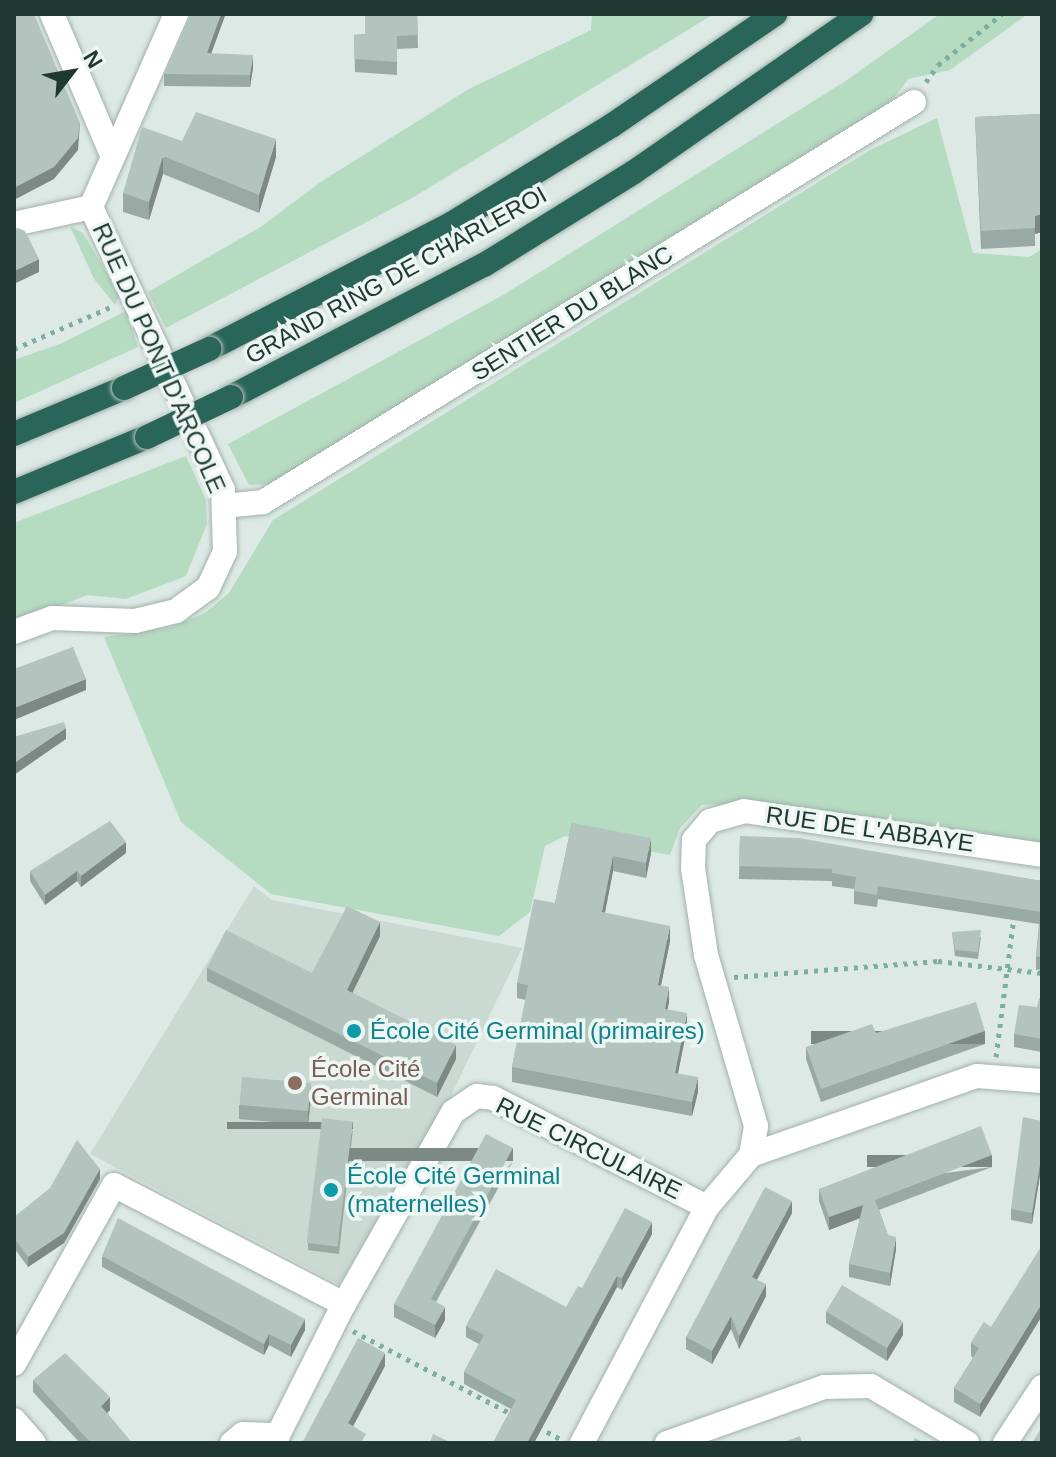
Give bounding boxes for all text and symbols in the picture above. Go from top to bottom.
north arrow [32,32,112,112]
text: N [78,46,108,73]
street label: GRAND RING DE CHARLEROI [240,180,552,370]
street label: RUE DU PONT D'ARCOLE [86,218,232,498]
street label: SENTIER DU BLANC [466,239,678,387]
street label: RUE DE L'ABBAYE [764,800,976,858]
place label: École Cité Germinal (primaires) [370,1017,705,1045]
marker: École Cité Germinal (primaires) [345,1022,363,1040]
place label: École Cité Germinal [311,1055,420,1111]
marker: École Cité Germinal [286,1074,304,1092]
street label: RUE CIRCULAIRE [492,1091,686,1205]
place label: École Cité Germinal (maternelles) [347,1162,560,1218]
marker: École Cité Germinal (maternelles) [322,1181,340,1199]

